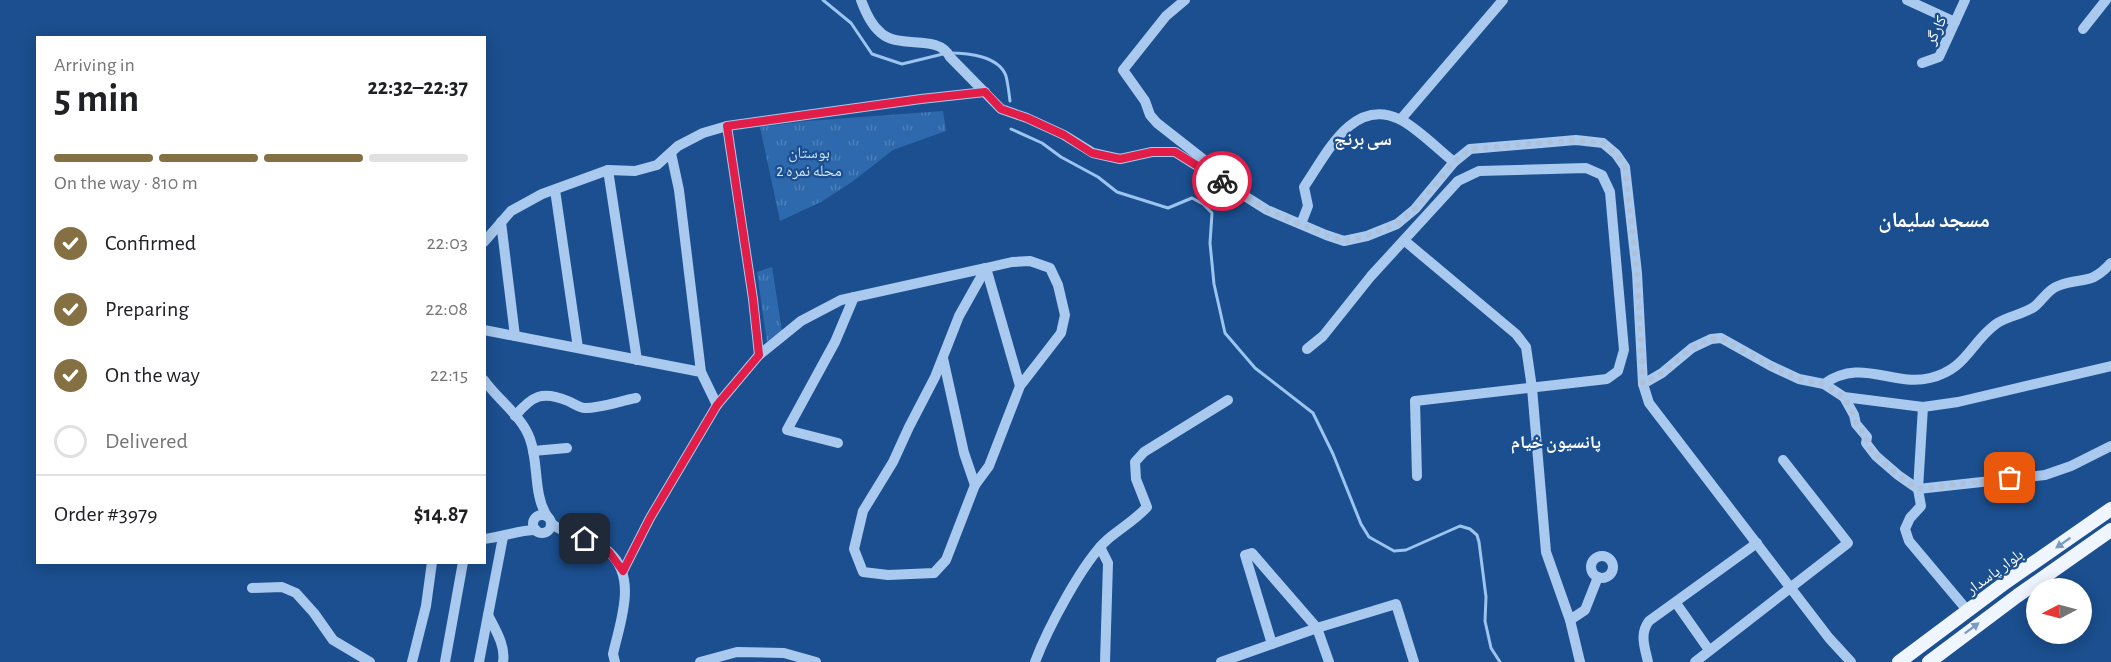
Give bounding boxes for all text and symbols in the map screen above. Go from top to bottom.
street label: کارگر [1922,13,1951,49]
text: Arriving in [54,55,135,75]
text: 22:32–22:37 [368,76,468,98]
text: 5 min [54,80,139,119]
district label: سی برنج [1334,131,1392,151]
park label: بوستان محله نمره 2 [776,145,842,180]
courier [1192,151,1252,211]
icon: bike [1206,165,1239,198]
text: On the way · 810 m [54,173,198,193]
district label: مسجد سلیمان [1878,209,1990,233]
icon: check [54,227,87,260]
text: Confirmed [105,232,196,254]
text: 22:03 [426,233,468,253]
icon: check [54,293,87,326]
text: Preparing [105,298,189,320]
text: 22:08 [425,299,468,319]
icon: check [54,359,87,392]
text: On the way [105,364,200,386]
text: 22:15 [430,365,468,385]
text: Delivered [105,430,188,452]
district label: پانسیون خیام [1511,434,1601,454]
pin [1984,452,2035,503]
icon: bag [1993,461,2026,494]
text: Order #3979 [54,503,158,525]
text: $14.87 [414,503,468,525]
pin [559,513,610,564]
icon: home [568,522,601,555]
one-way arrow [2055,537,2071,548]
street label: بلوار پاسدار [1962,546,2027,599]
north arrow [2026,578,2092,644]
map controls [2026,578,2092,644]
one-way arrow [1965,623,1980,635]

